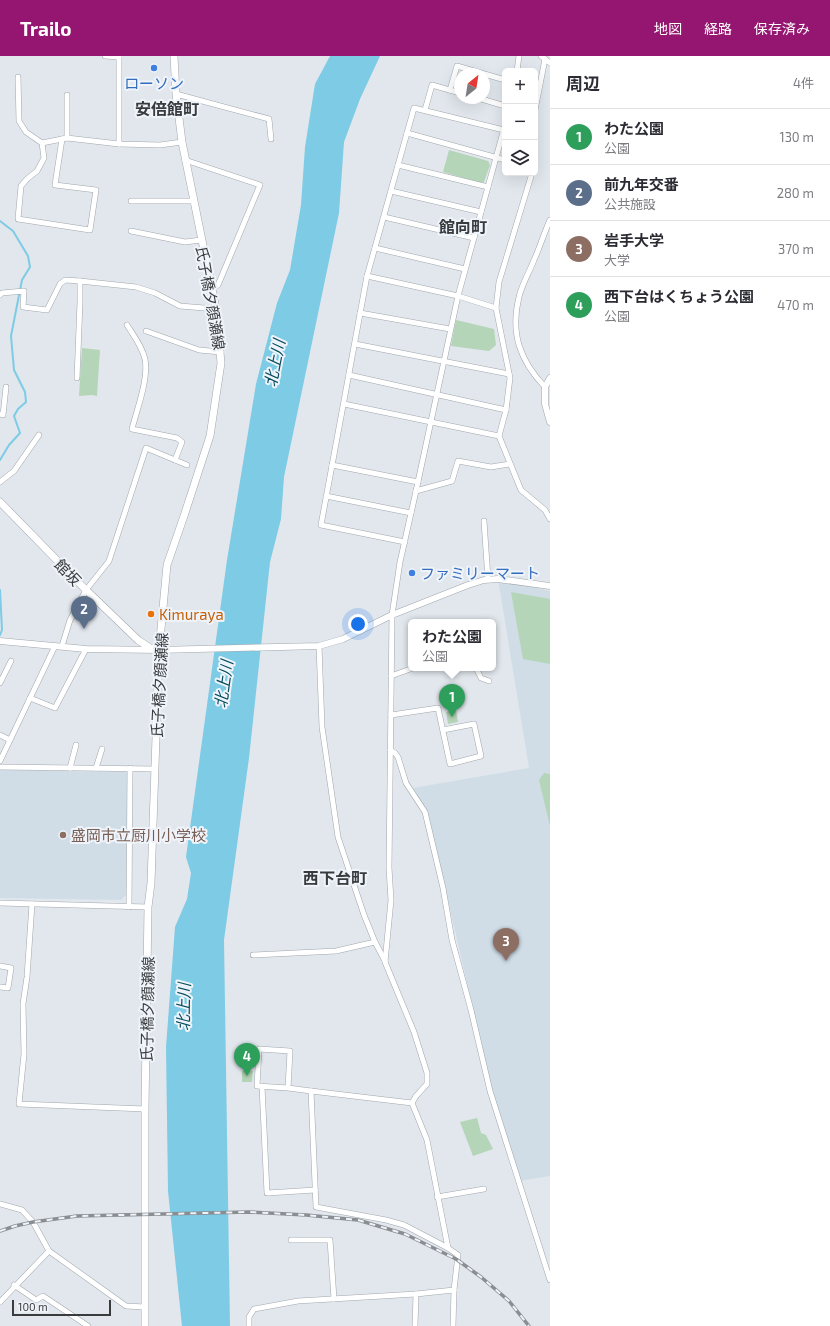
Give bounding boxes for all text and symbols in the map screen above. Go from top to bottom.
text: Trailo [20,17,72,40]
text: 地図 [654,20,682,37]
text: 経路 [704,20,732,37]
text: 保存済み [754,20,810,37]
marker: ローソン [149,63,159,73]
north arrow [454,68,490,104]
map controls [502,68,538,176]
button: + [502,68,538,104]
text: 周辺 [566,73,600,93]
place label: ローソン [124,74,184,92]
text: 4件 [793,75,814,91]
district label: 安倍館町 [135,99,199,118]
button: − [502,104,538,140]
text: わた公園 [604,119,664,137]
text: 1 [576,129,582,145]
text: 130 m [779,129,814,145]
button: layers [502,140,538,176]
text: 公園 [604,140,630,156]
text: 前九年交番 [604,175,679,193]
text: 2 [575,185,583,201]
text: 280 m [777,185,814,201]
text: 公共施設 [604,196,656,212]
district label: 館向町 [439,217,487,236]
text: 岩手大学 [604,231,664,249]
text: 3 [575,241,583,257]
text: 370 m [778,241,814,257]
street label: 氏子橋夕顔瀬線 [193,245,229,351]
text: 大学 [604,252,630,268]
text: 西下台はくちょう公園 [604,287,754,305]
text: 4 [575,297,583,313]
text: 470 m [777,297,814,313]
text: 公園 [604,308,630,324]
water label: 北上川 [260,336,288,388]
street label: 館坂 [51,555,85,589]
place label: ファミリーマート [420,564,540,582]
marker: ファミリーマート [407,568,417,578]
pin: 2 [71,596,97,629]
place label: Kimuraya [159,605,224,623]
marker: Kimuraya [146,609,156,619]
your location [348,614,368,634]
popup [408,619,496,671]
text: わた公園 [422,627,482,645]
street label: 氏子橋夕顔瀬線 [147,632,171,738]
text: 公園 [422,648,448,664]
water label: 北上川 [210,657,236,709]
pin: 1 [439,684,465,717]
place label: 盛岡市立厨川小学校 [71,826,206,844]
marker: 盛岡市立厨川小学校 [58,830,68,840]
district label: 西下台町 [303,868,367,887]
pin: 3 [493,928,519,961]
street label: 氏子橋夕顔瀬線 [137,956,157,1062]
water label: 北上川 [173,981,193,1031]
pin: 4 [234,1043,260,1076]
scale bar [12,1298,111,1317]
text: 100 m [18,1300,48,1313]

